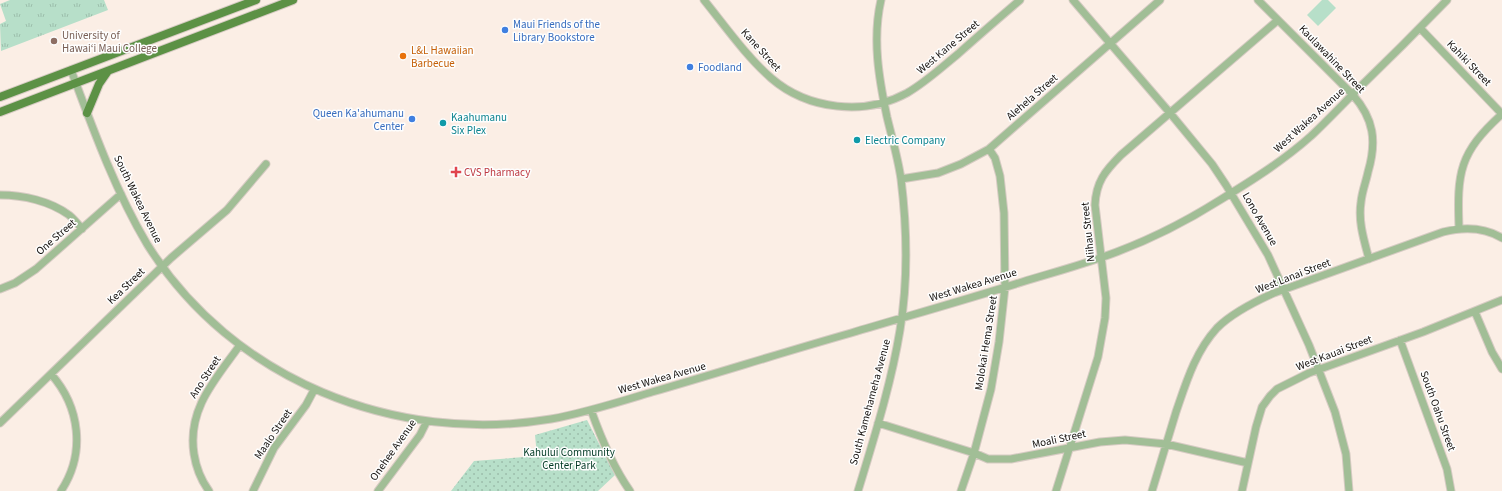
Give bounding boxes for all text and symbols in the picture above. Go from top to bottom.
street label: West Kane Street [913,16,983,78]
place label: Maui Friends of the Library Bookstore [513,17,601,45]
street label: Kaulawahine Street [1296,22,1369,97]
marker: Maui Friends of the Library Bookstore [500,25,510,35]
street label: Kane Street [738,25,785,75]
place label: University of Hawai‘i Maui College [62,28,157,56]
marker: University of Hawai‘i Maui College [49,36,59,46]
street label: Kahiki Street [1443,37,1495,89]
place label: L&L Hawaiian Barbecue [411,43,474,71]
marker: L&L Hawaiian Barbecue [398,51,408,61]
place label: Foodland [698,60,742,75]
marker: Foodland [685,62,695,72]
street label: Alehela Street [1003,70,1061,124]
street label: West Wakea Avenue [1270,84,1348,156]
place label: Queen Ka'ahumanu Center [313,106,404,134]
place label: Kaahumanu Six Plex [451,110,507,138]
marker: Queen Ka'ahumanu Center [407,114,417,124]
marker: Kaahumanu Six Plex [438,118,448,128]
place label: Electric Company [865,133,945,148]
marker: Electric Company [852,135,862,145]
street label: South Wakea Avenue [110,153,166,246]
place label: CVS Pharmacy [464,165,530,180]
marker: CVS Pharmacy [451,167,461,177]
street label: Lono Avenue [1239,190,1282,249]
street label: Niihau Street [1077,201,1099,263]
street label: One Street [33,215,79,259]
street label: West Lanai Street [1253,255,1333,297]
street label: Kea Street [104,264,148,308]
street label: West Wakea Avenue [927,264,1019,305]
street label: Molokai Hema Street [971,294,1001,391]
street label: West Kauai Street [1294,332,1374,374]
street label: South Kamehameha Avenue [846,337,894,467]
street label: Ano Street [186,353,224,401]
street label: West Wakea Avenue [616,358,708,398]
street label: South Oahu Street [1417,369,1460,453]
street label: Maalo Street [251,406,295,462]
street label: Onehee Avenue [366,416,420,484]
street label: Moali Street [1031,426,1088,452]
park label: Kahului Community Center Park [523,445,615,473]

